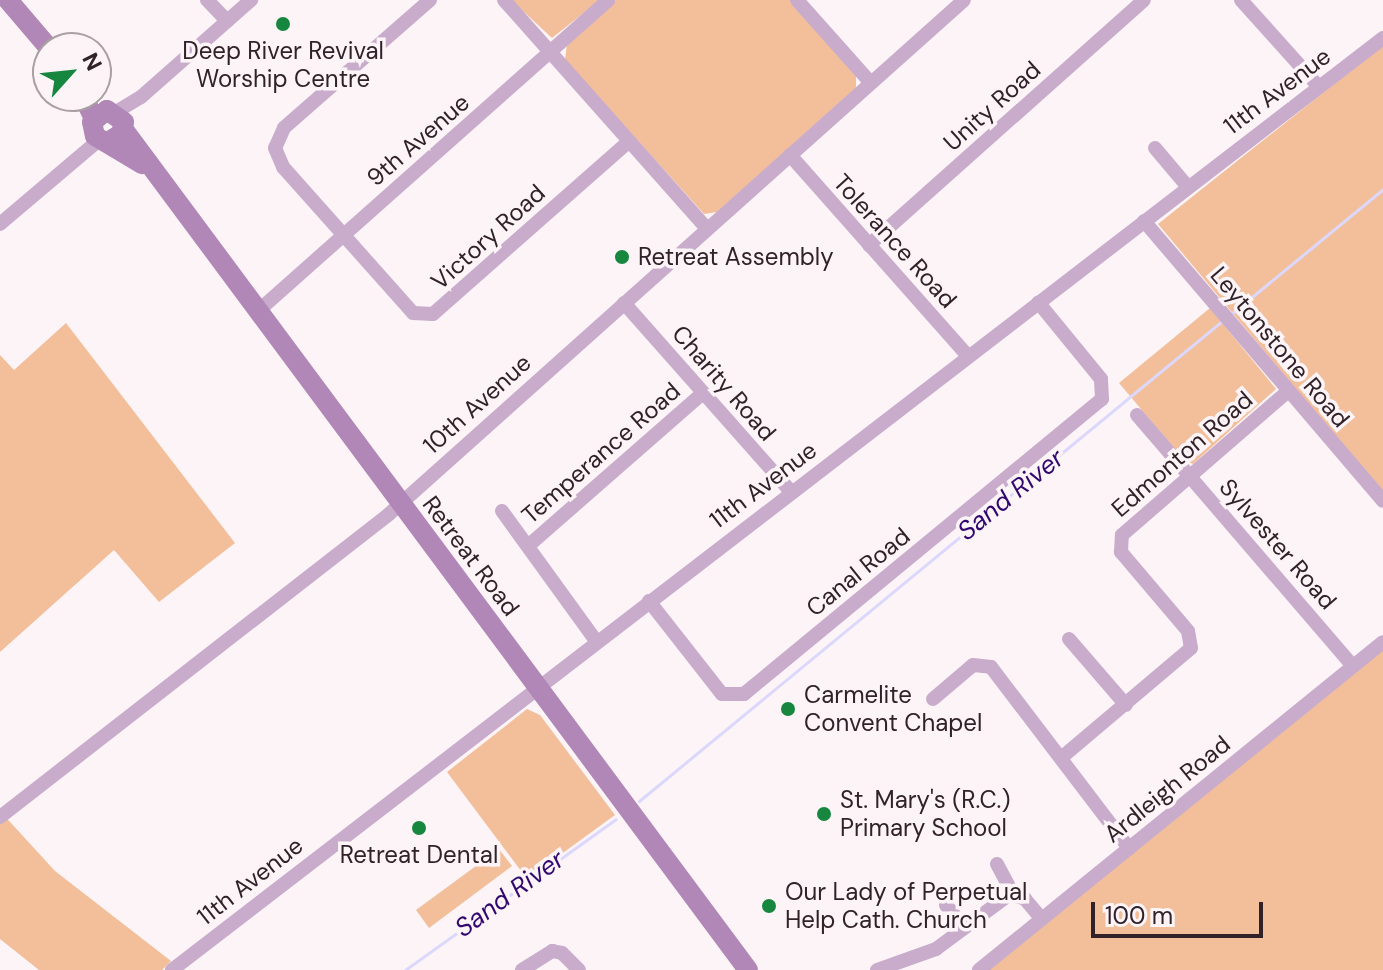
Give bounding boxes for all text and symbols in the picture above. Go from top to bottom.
marker: Deep River Revival Worship Centre [274,15,292,33]
north arrow [32,32,112,112]
place label: Deep River Revival Worship Centre [182,37,384,93]
street label: 11th Avenue [1218,42,1336,140]
text: N [75,48,109,76]
street label: Unity Road [938,55,1046,157]
street label: 9th Avenue [361,88,475,192]
street label: Tolerance Road [827,168,963,314]
street label: Victory Road [425,178,551,296]
place label: Retreat Assembly [638,243,834,271]
marker: Retreat Assembly [613,248,631,266]
street label: Leytonstone Road [1205,261,1355,433]
street label: Charity Road [666,319,782,447]
street label: 10th Avenue [417,348,537,460]
street label: Temperance Road [516,376,686,530]
street label: Edmonton Road [1106,385,1258,523]
street label: 11th Avenue [704,436,822,534]
water label: Sand River [952,443,1070,547]
street label: Sylvester Road [1213,473,1343,615]
street label: Retreat Road [417,490,525,622]
street label: Canal Road [800,522,916,622]
place label: Carmelite Convent Chapel [804,681,982,737]
marker: Carmelite Convent Chapel [779,700,797,718]
street label: Ardleigh Road [1098,729,1236,849]
place label: St. Mary's (R.C.) Primary School [840,786,1010,842]
marker: St. Mary's (R.C.) Primary School [815,805,833,823]
marker: Retreat Dental [410,819,428,837]
street label: 11th Avenue [191,831,309,931]
place label: Retreat Dental [340,841,498,869]
water label: Sand River [449,844,571,944]
place label: Our Lady of Perpetual Help Cath. Church [785,878,1027,934]
scale bar [1095,886,1267,936]
marker: Our Lady of Perpetual Help Cath. Church [760,897,778,915]
text: 100 m [1105,900,1173,931]

